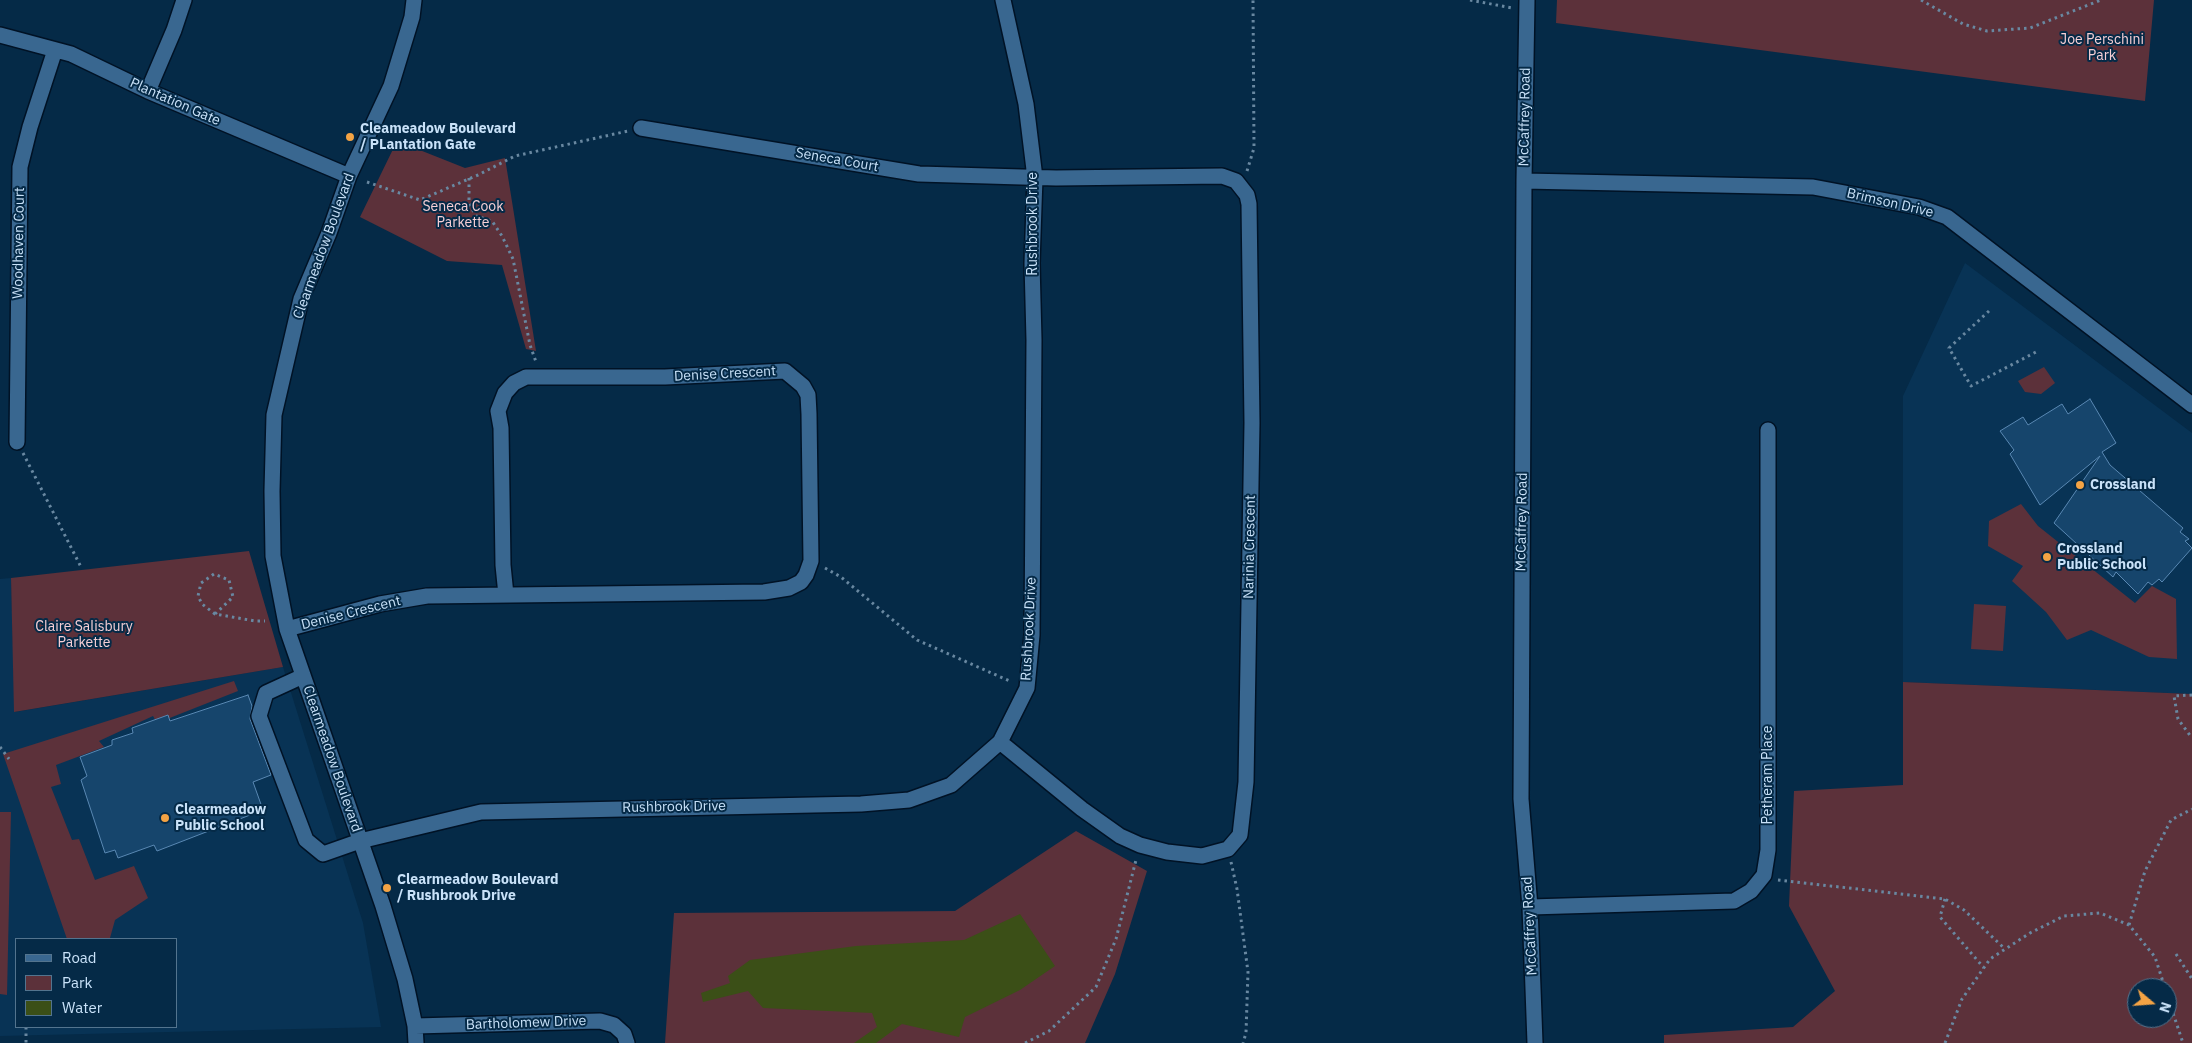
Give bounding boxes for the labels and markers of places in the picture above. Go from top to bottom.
place label: Cleameadow Boulevard / PLantation Gate [360,121,516,154]
marker: Cleameadow Boulevard / PLantation Gate [344,131,356,143]
place label: Crossland [2090,477,2156,493]
marker: Crossland [2074,479,2086,491]
place label: Crossland Public School [2057,541,2146,574]
marker: Crossland Public School [2041,551,2053,563]
place label: Clearmeadow Public School [175,802,266,834]
marker: Clearmeadow Public School [159,812,171,824]
place label: Clearmeadow Boulevard / Rushbrook Drive [397,872,559,904]
marker: Clearmeadow Boulevard / Rushbrook Drive [381,882,393,894]

